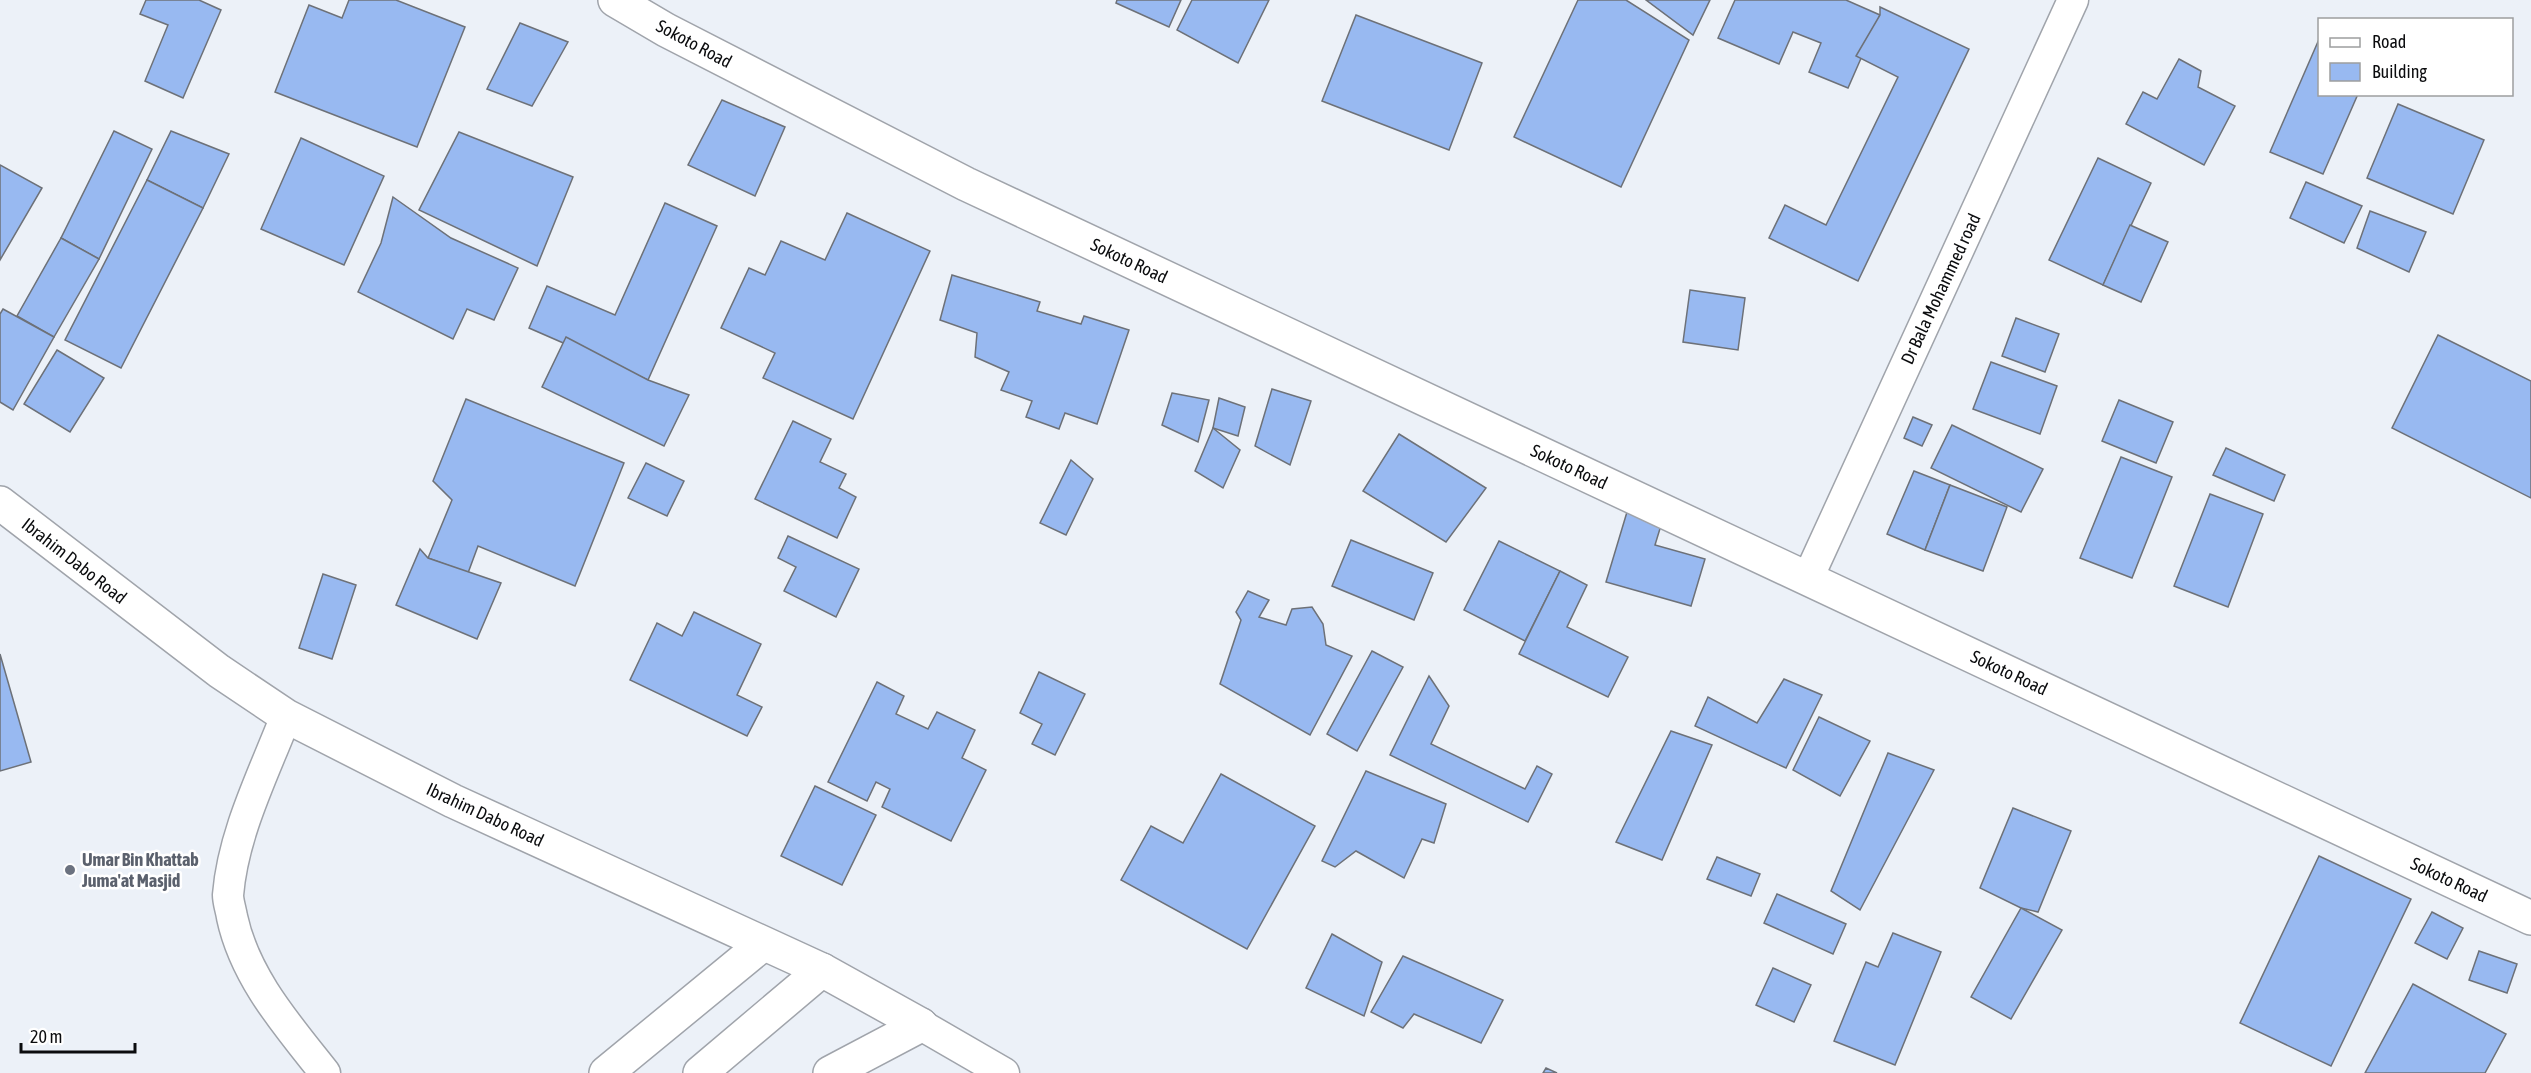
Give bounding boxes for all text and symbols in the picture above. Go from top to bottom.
street label: Sokoto Road [653,15,736,72]
legend [2318,18,2513,96]
text: Road [2372,31,2406,52]
text: Building [2372,61,2427,82]
street label: Dr Bala Mohammed road [1896,210,1985,367]
street label: Sokoto Road [1087,234,1171,287]
street label: Sokoto Road [1527,440,1611,493]
street label: Ibrahim Dabo Road [18,513,131,608]
street label: Sokoto Road [1967,646,2051,699]
street label: Ibrahim Dabo Road [423,778,547,851]
place label: Umar Bin Khattab Juma'at Masjid [81,849,199,891]
street label: Sokoto Road [2407,853,2491,906]
marker: Umar Bin Khattab Juma'at Masjid [63,863,77,877]
scale bar [21,1016,135,1054]
text: 20 m [30,1026,62,1047]

